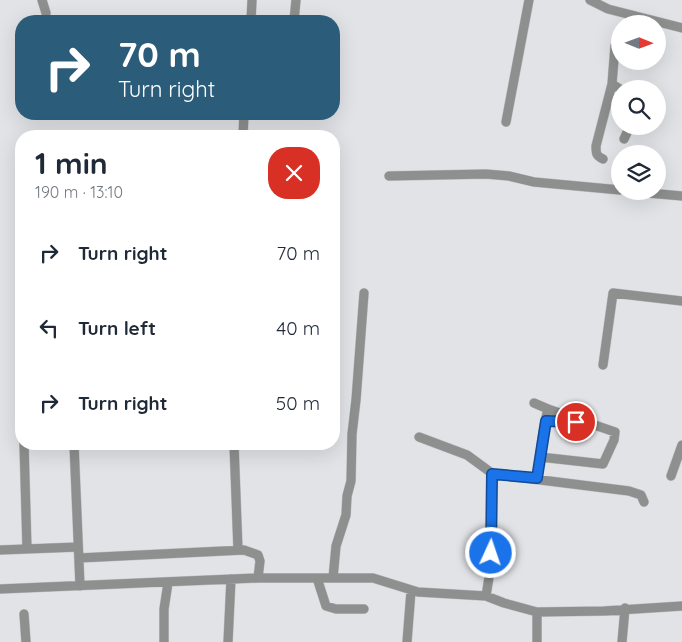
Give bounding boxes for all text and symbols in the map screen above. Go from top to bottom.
north arrow [611,15,666,70]
map controls [611,15,666,200]
text: 70 m [118,32,201,76]
icon: right [35,35,100,100]
text: Turn right [118,75,215,103]
button: search [611,80,666,135]
text: 1 min [35,144,108,182]
button: layers [611,145,666,200]
button: close [268,147,320,199]
text: 190 m · 13:10 [35,182,123,202]
icon: right [35,239,63,267]
text: Turn right [78,241,167,265]
text: 70 m [276,241,320,265]
icon: left [35,314,63,342]
text: Turn left [78,316,156,340]
text: 40 m [276,316,320,340]
icon: right [35,389,63,417]
text: Turn right [78,391,167,415]
text: 50 m [276,391,320,415]
pin [555,401,597,443]
icon: arrive [562,408,590,436]
position arrow [464,526,516,578]

